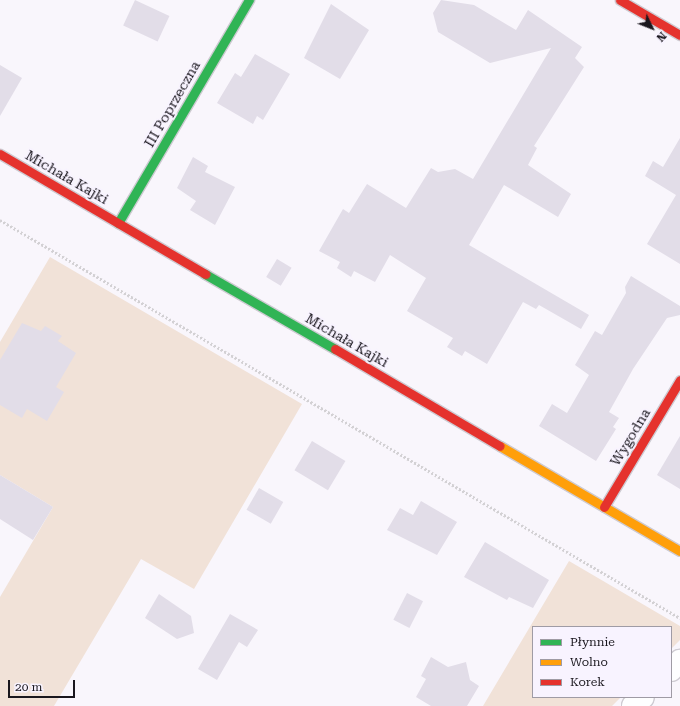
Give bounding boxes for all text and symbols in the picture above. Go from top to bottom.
north arrow [632,8,672,48]
text: N [654,29,669,44]
street label: III Poprzeczna [141,58,203,150]
street label: Michała Kajki [23,146,111,208]
street label: Michała Kajki [303,309,391,371]
street label: Wygodna [606,405,654,469]
legend [532,626,672,698]
text: Płynnie [570,635,615,649]
text: Wolno [570,655,608,669]
scale bar [10,672,77,698]
text: Korek [570,675,605,689]
text: 20 m [15,680,42,694]

